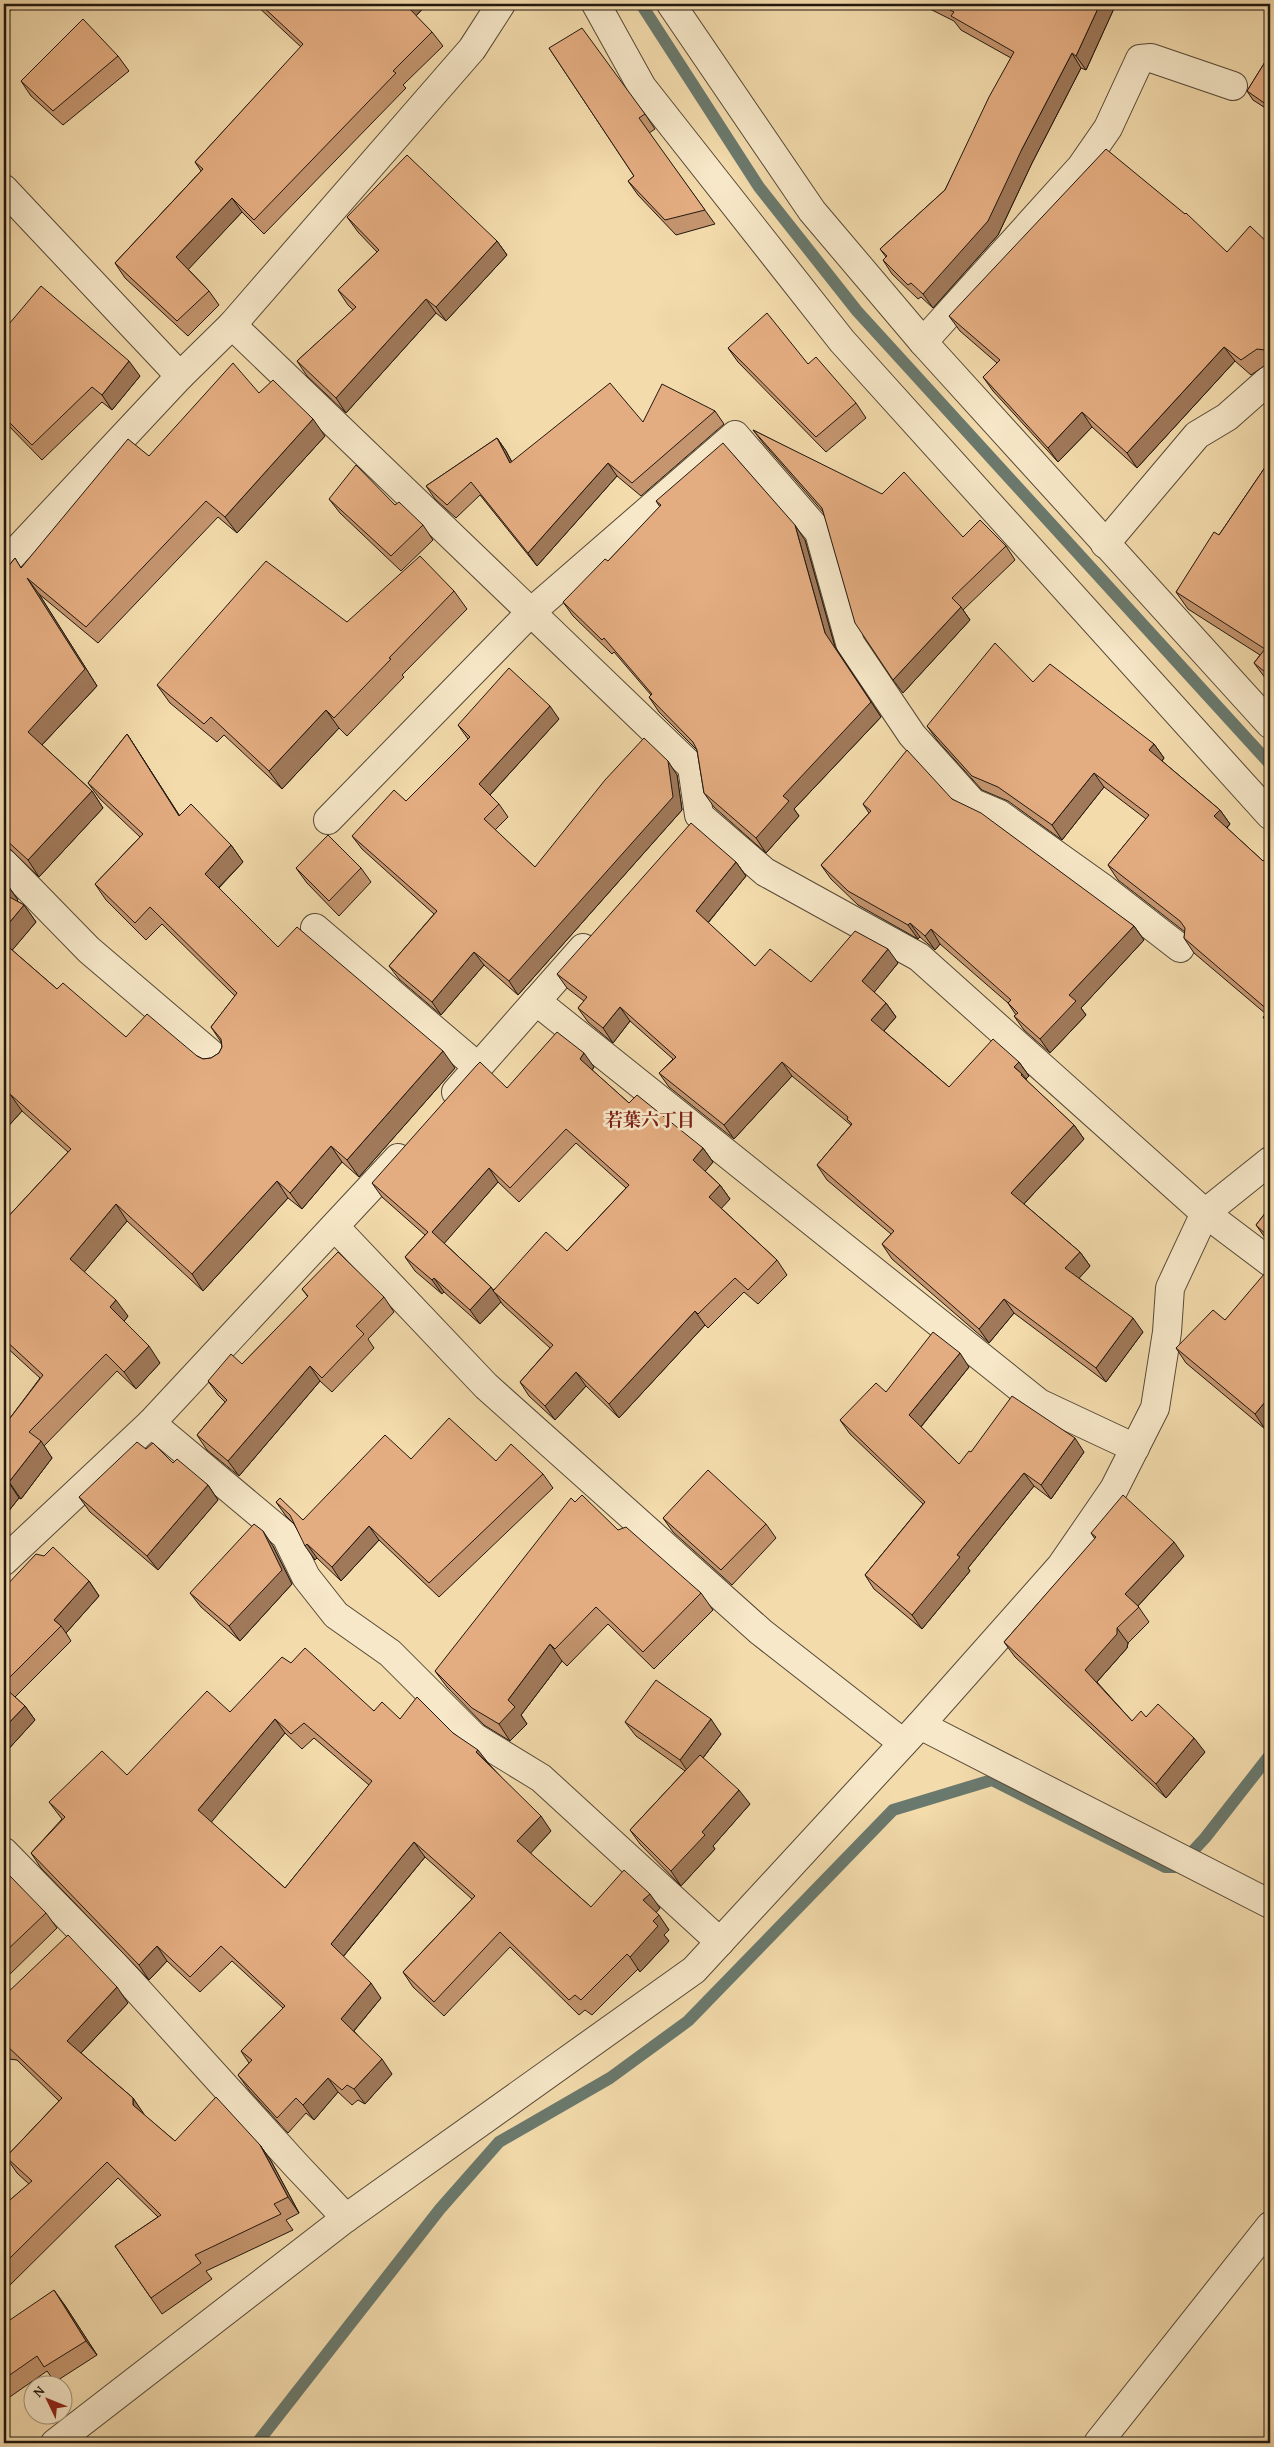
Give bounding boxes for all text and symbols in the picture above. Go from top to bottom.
district label: 若葉六丁目 [605,1106,695,1133]
north arrow [22,2374,72,2424]
text: N [28,2380,49,2401]

